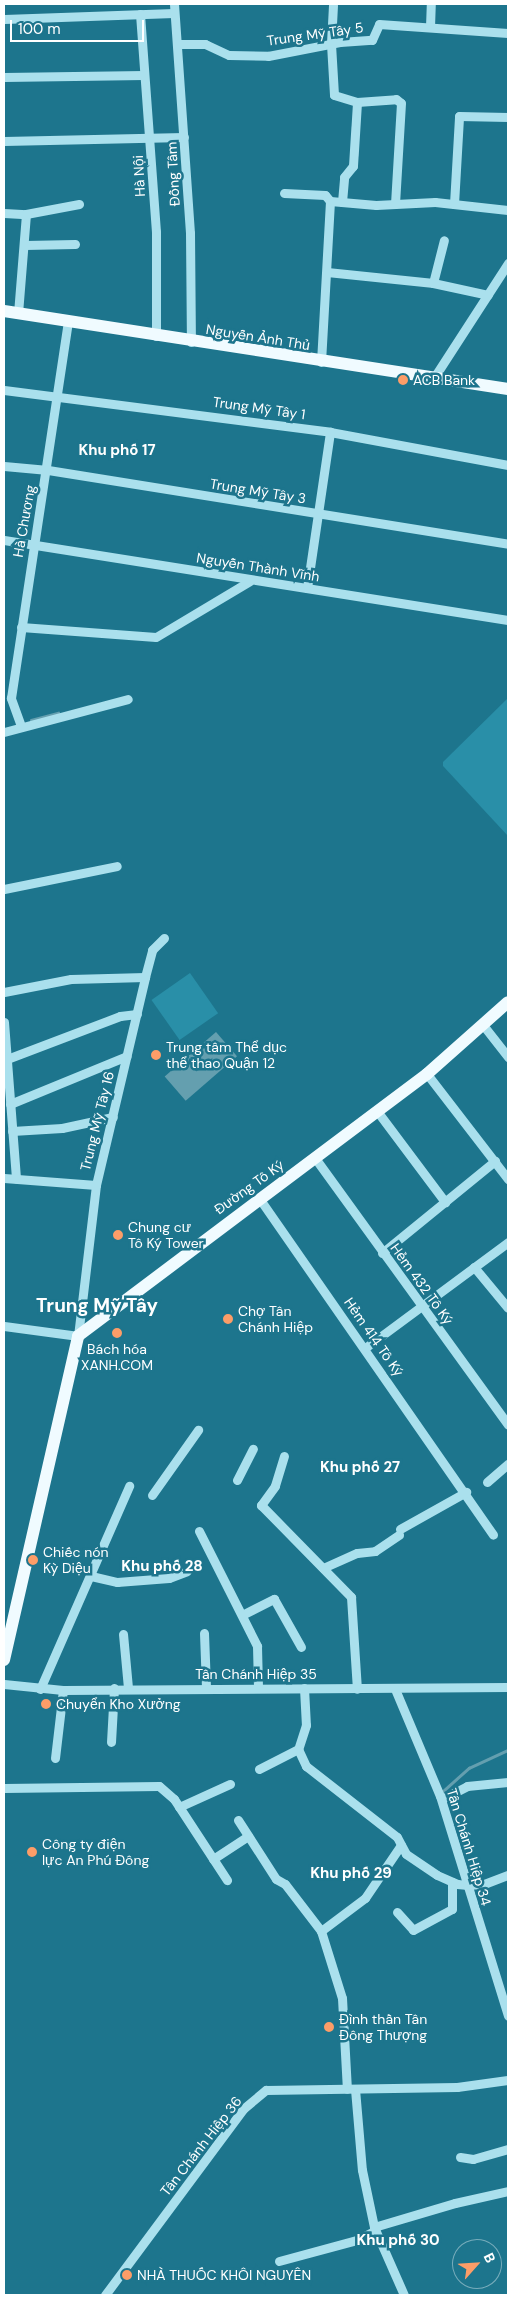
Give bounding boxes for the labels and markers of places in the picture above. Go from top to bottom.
place label: ACB Bank [413,372,475,388]
marker: ACB Bank [397,374,409,386]
place label: Trung tâm Thể dục thể thao Quận 12 [166,1039,287,1072]
marker: Trung tâm Thể dục thể thao Quận 12 [150,1049,162,1061]
place label: Chung cư Tô Ký Tower [128,1219,204,1252]
marker: Chung cư Tô Ký Tower [112,1229,124,1241]
place label: Chợ Tân Chánh Hiệp [238,1303,313,1335]
marker: Chợ Tân Chánh Hiệp [222,1313,234,1325]
marker: Bách hóa XANH.COM [111,1327,123,1339]
place label: Bách hóa XANH.COM [81,1341,153,1374]
place label: Chiếc nón Kỳ Diệu [43,1544,109,1576]
marker: Chiếc nón Kỳ Diệu [27,1554,39,1566]
place label: Chuyển Kho Xưởng [56,1696,181,1712]
marker: Chuyển Kho Xưởng [40,1698,52,1710]
place label: Công ty điện lực An Phú Đông [42,1836,149,1868]
marker: Công ty điện lực An Phú Đông [26,1846,38,1858]
place label: Đình thần Tân Đông Thượng [339,2011,427,2044]
marker: Đình thần Tân Đông Thượng [323,2021,335,2033]
place label: NHÀ THUỐC KHÔI NGUYÊN [137,2267,311,2283]
marker: NHÀ THUỐC KHÔI NGUYÊN [121,2269,133,2281]

